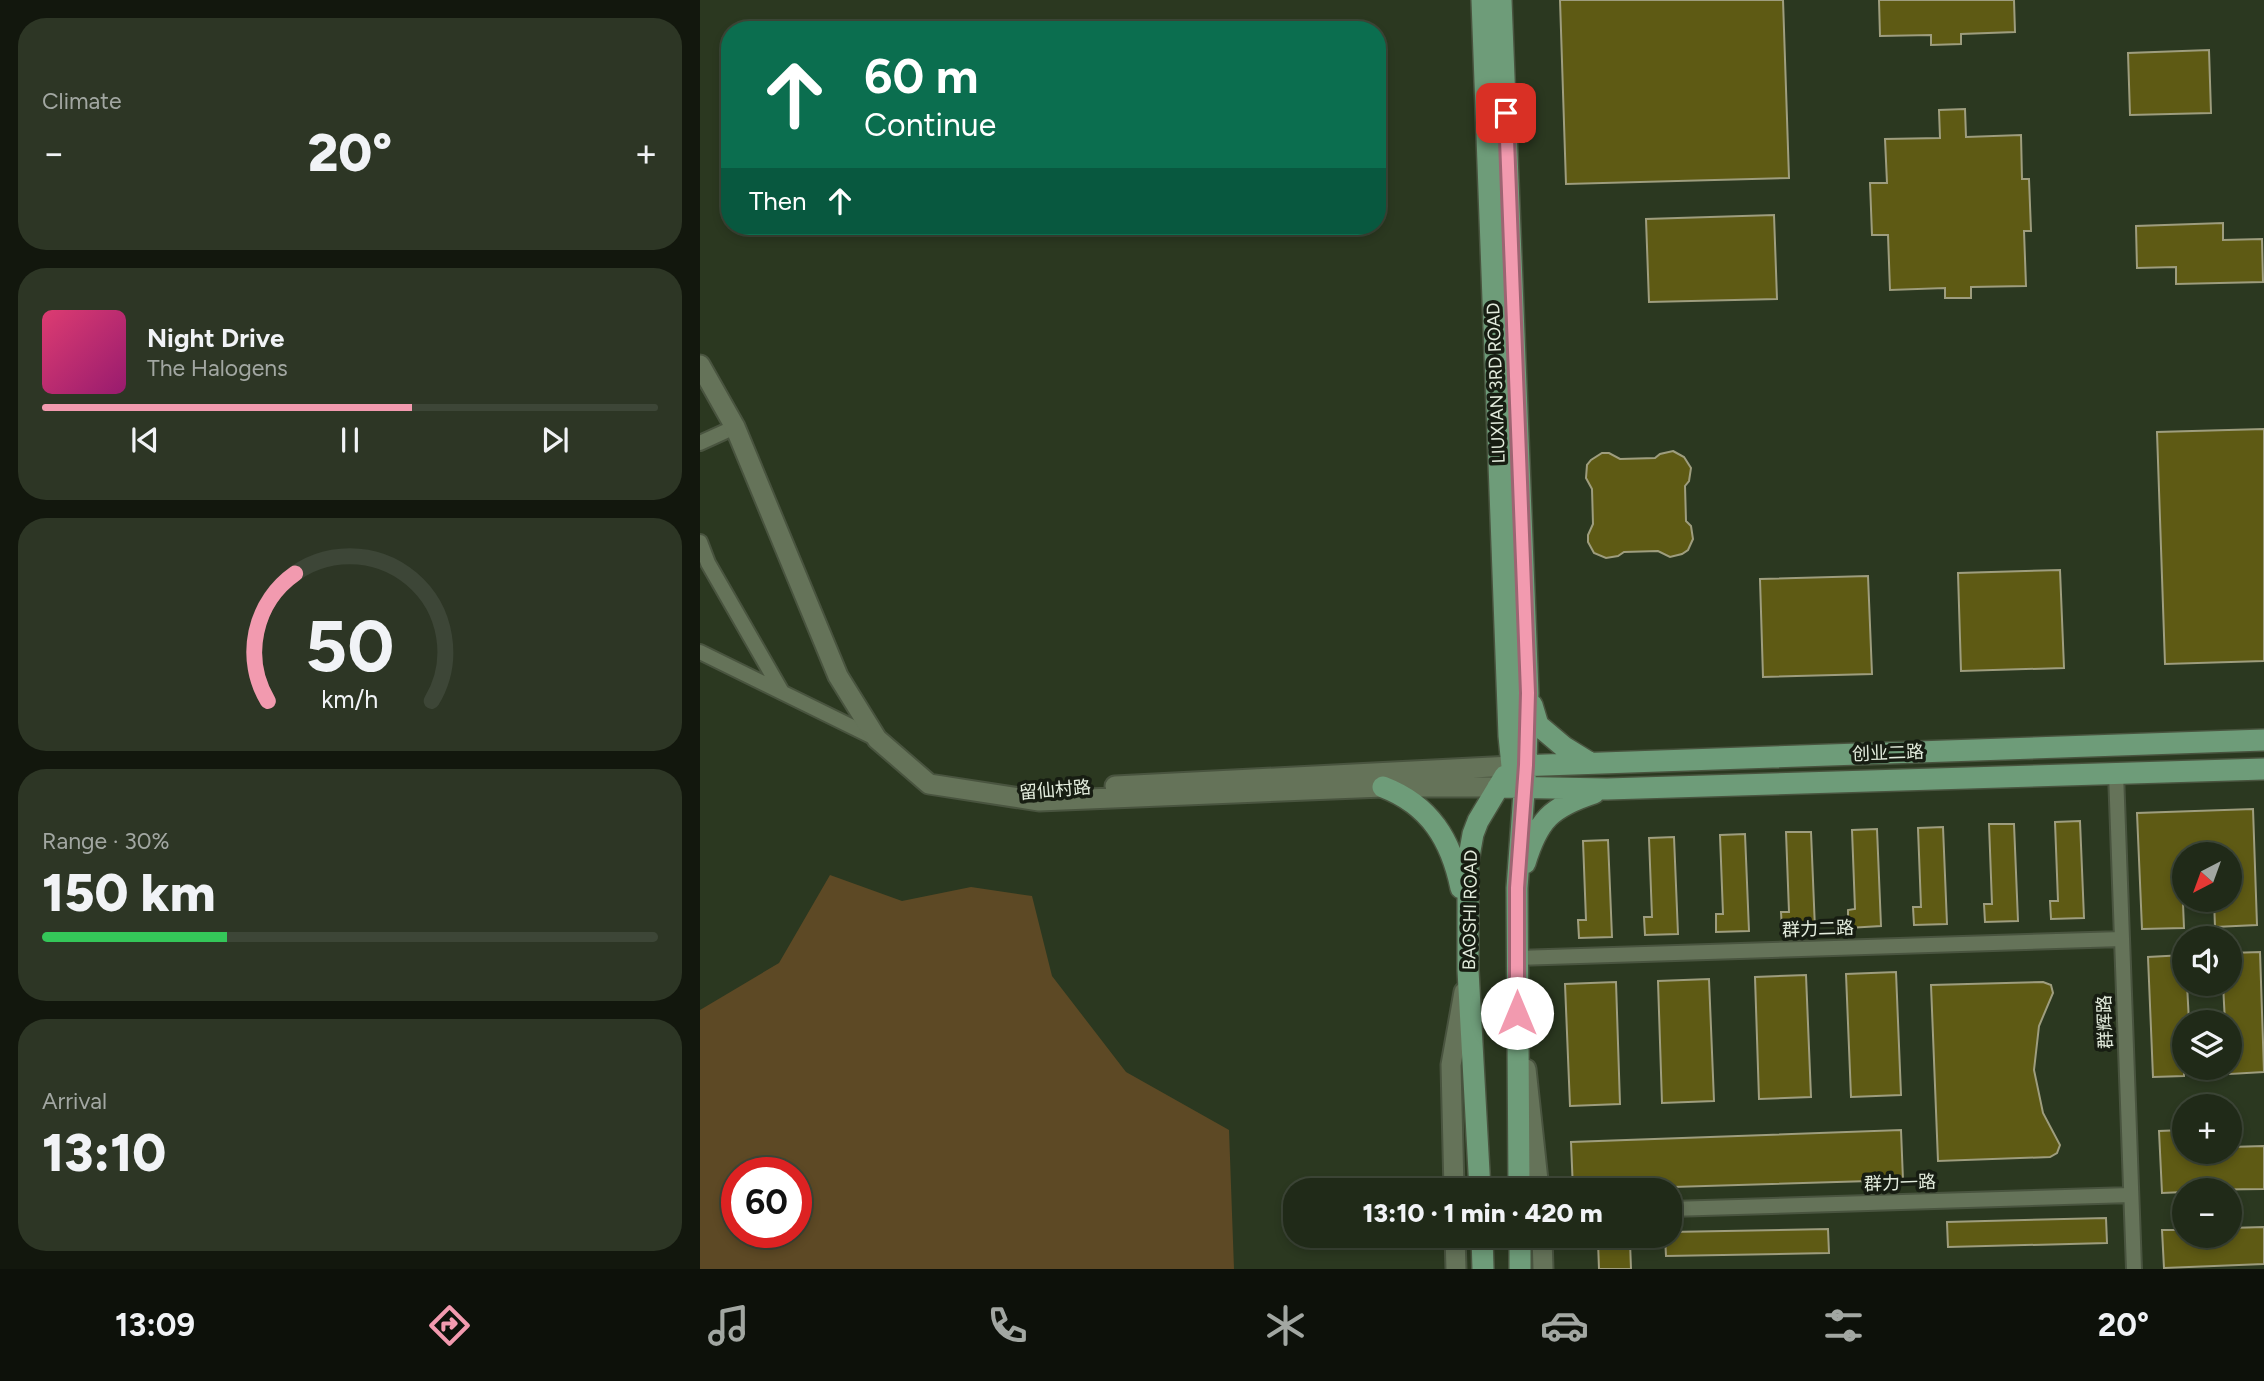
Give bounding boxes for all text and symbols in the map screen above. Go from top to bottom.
text: 60 m [864,46,979,105]
icon: ahead [749,49,840,140]
pin [1476,83,1536,143]
text: Climate [42,87,121,115]
icon: arrive [1487,94,1525,132]
text: Continue [864,106,996,144]
text: 20° [308,122,392,184]
text: − [42,130,66,176]
text: + [634,130,658,176]
icon: ahead [821,182,859,220]
text: Then [749,185,807,217]
street label: LIUXIAN 3RD ROAD [1482,302,1510,464]
text: Night Drive [147,322,284,354]
text: The Halogens [147,354,288,382]
icon: previous [126,421,164,459]
icon: pause [331,421,369,459]
icon: next [536,421,574,459]
text: 50 [305,602,395,689]
text: km/h [321,683,379,713]
street label: 创业二路 [1852,741,1924,765]
street label: 留仙村路 [1018,776,1092,804]
text: Range · 30% [42,827,170,855]
north arrow [2172,842,2242,912]
map controls [2172,842,2242,1248]
street label: BAOSHI ROAD [1458,850,1482,970]
text: 150 km [42,862,216,924]
street label: 群力二路 [1782,917,1854,941]
button: sound [2172,926,2242,996]
position arrow [1480,976,1554,1050]
street label: 群辉路 [2093,995,2117,1049]
button: layers [2172,1010,2242,1080]
text: Arrival [42,1087,107,1115]
button: + [2172,1094,2242,1164]
text: 13:10 [42,1122,166,1184]
speed limit sign: 60 [721,1157,812,1248]
street label: 群力一路 [1864,1171,1936,1195]
button: − [2172,1178,2242,1248]
text: 13:10 · 1 min · 420 m [1362,1197,1603,1229]
icon: directions [425,1301,474,1350]
icon: music [704,1301,753,1350]
icon: phone [983,1301,1032,1350]
icon: climate [1261,1301,1310,1350]
icon: car [1540,1301,1589,1350]
icon: filters [1819,1301,1868,1350]
text: 13:09 [115,1306,195,1344]
text: 20° [2098,1306,2149,1344]

